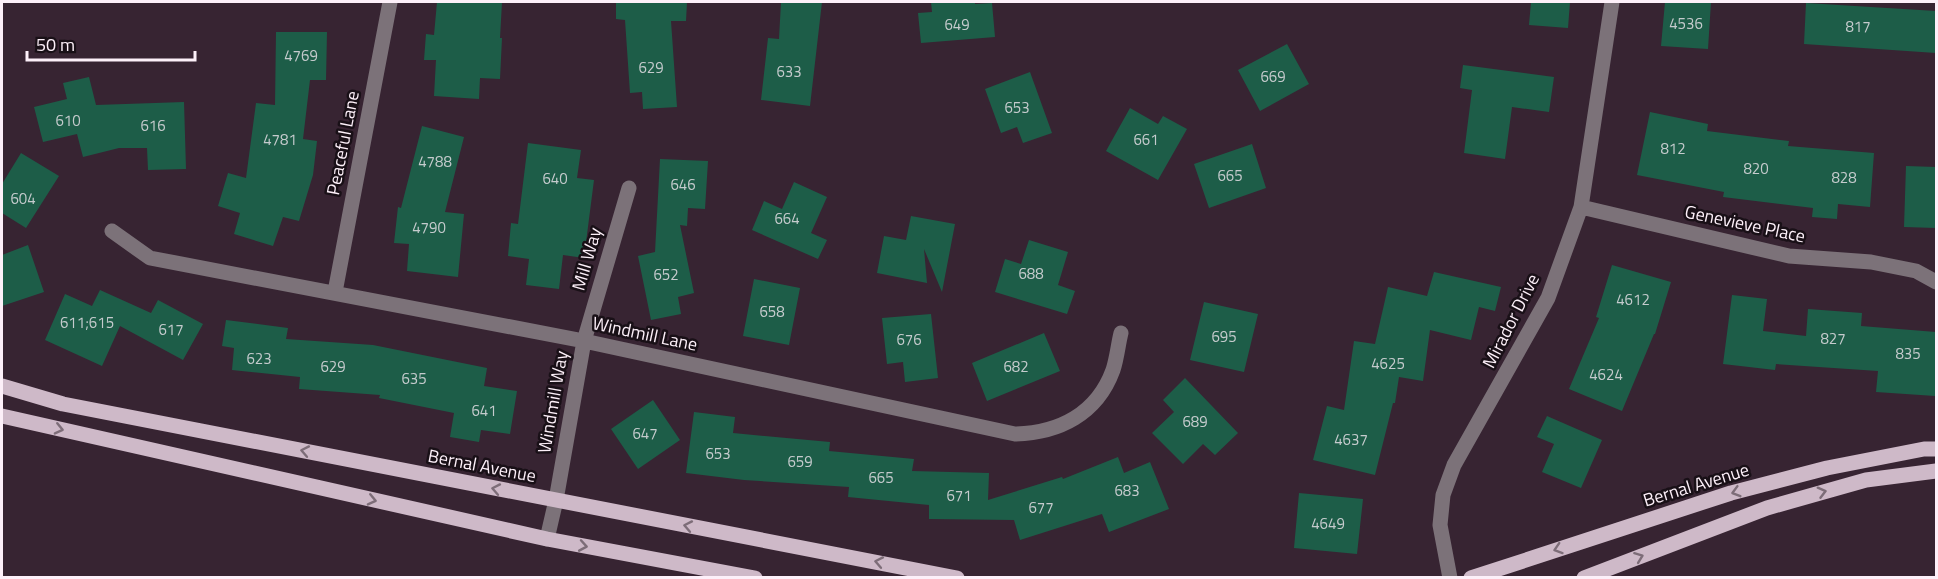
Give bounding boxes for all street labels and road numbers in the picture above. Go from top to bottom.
street label: Peaceful Lane [319,89,366,197]
street label: Genevieve Place [1682,198,1808,249]
street label: Mill Way [565,224,608,294]
street label: Mirador Drive [1475,269,1546,373]
street label: Windmill Lane [590,309,700,358]
street label: Windmill Way [530,348,575,455]
street label: Bernal Avenue [426,442,538,489]
street label: Bernal Avenue [1640,456,1752,513]

